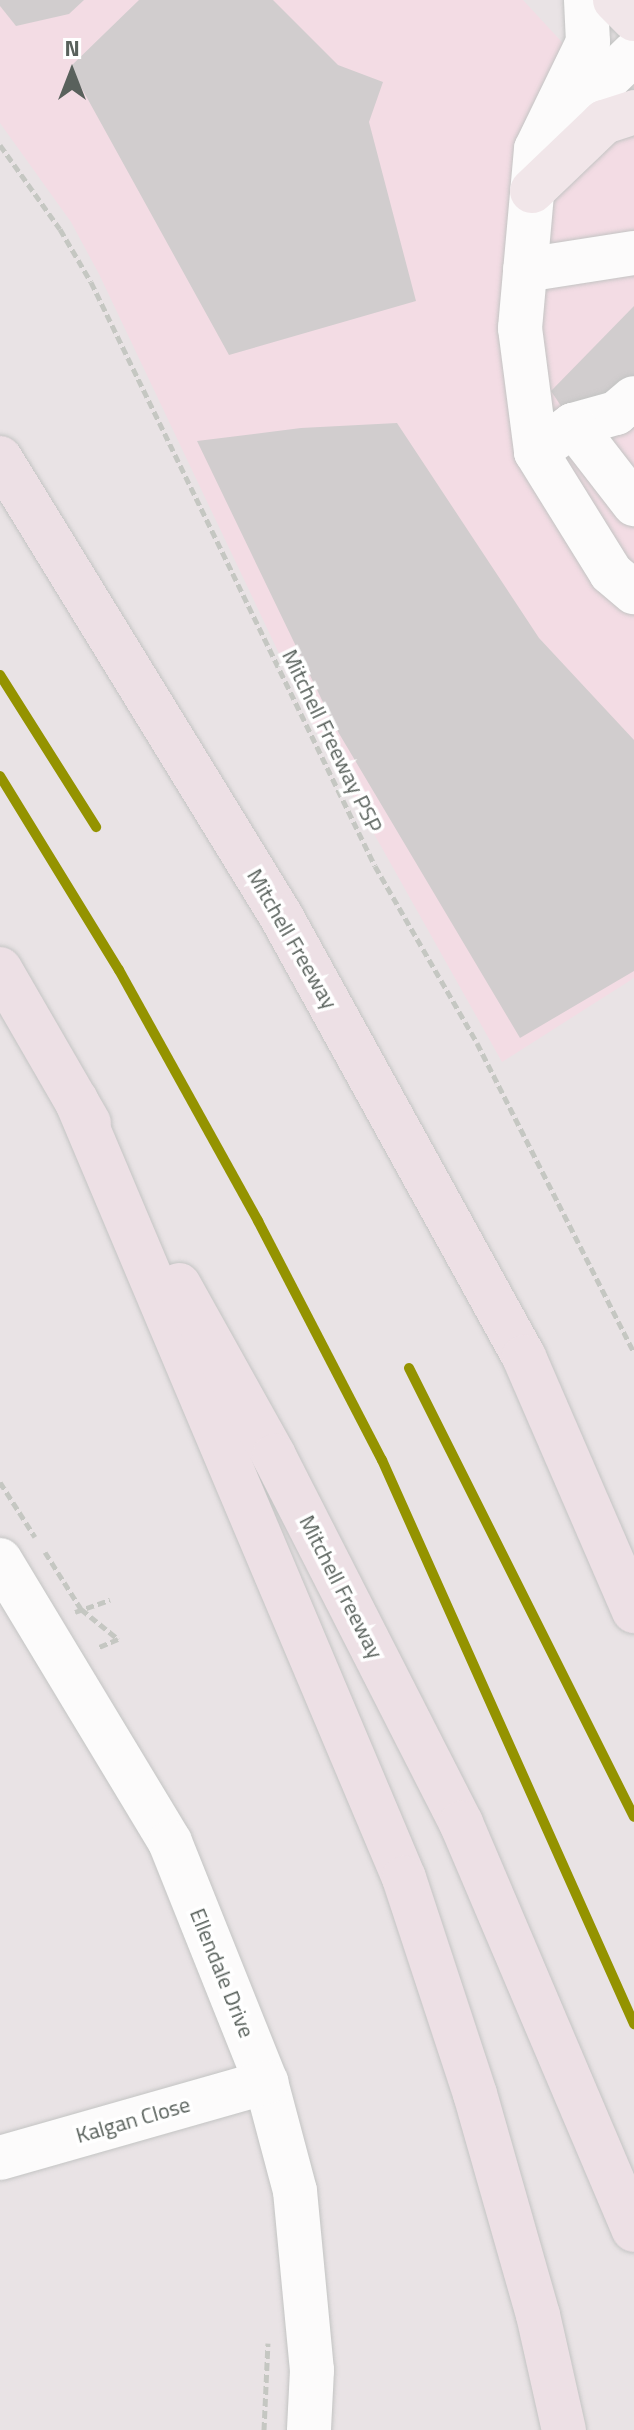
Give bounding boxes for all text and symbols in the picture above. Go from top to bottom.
text: N [64,31,80,65]
north arrow [32,32,112,112]
street label: Mitchell Freeway PSP [276,645,388,837]
street label: Mitchell Freeway [241,864,343,1014]
street label: Mitchell Freeway [294,1511,388,1663]
street label: Ellendale Drive [184,1905,260,2041]
street label: Kalgan Close [73,2091,193,2149]

